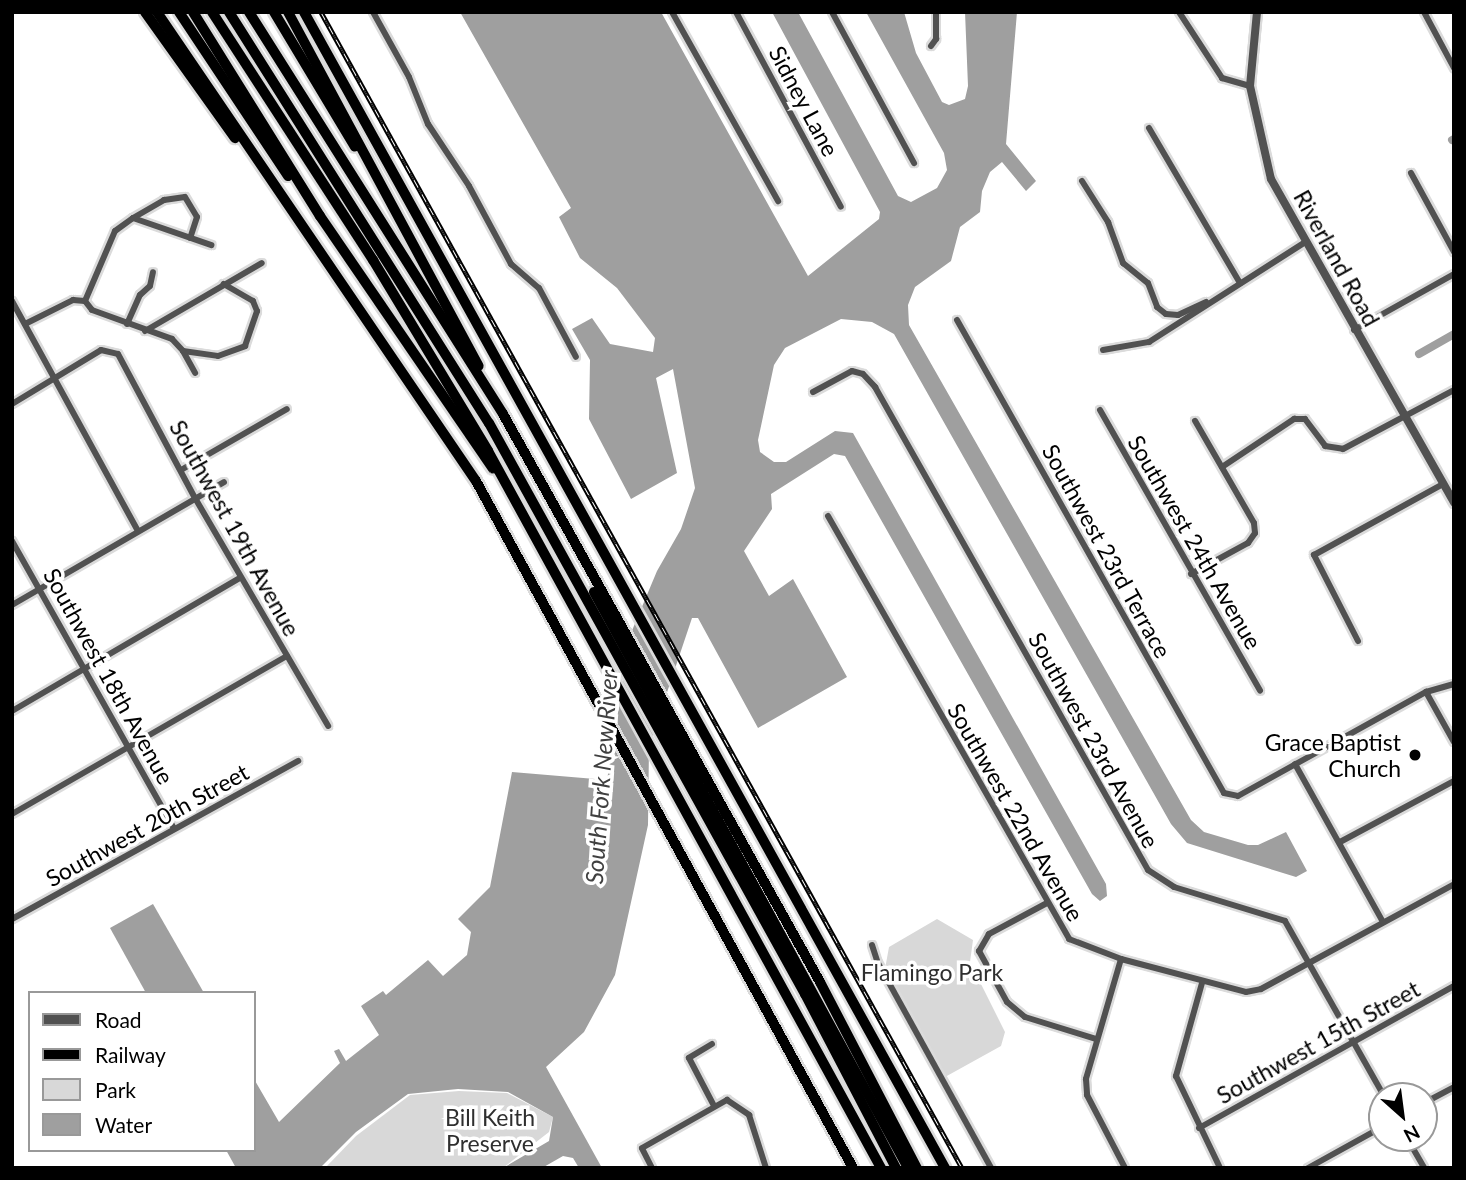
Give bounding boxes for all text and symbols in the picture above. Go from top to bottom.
street label: Sidney Lane [763,41,845,161]
street label: Riverland Road [1288,185,1386,331]
street label: Southwest 19th Avenue [164,415,306,641]
street label: Southwest 24th Avenue [1122,430,1268,654]
street label: Southwest 23rd Terrace [1037,439,1177,663]
street label: Southwest 18th Avenue [38,563,180,789]
street label: Southwest 23rd Avenue [1023,627,1165,853]
water label: South Fork New River [579,669,623,885]
street label: Southwest 22nd Avenue [942,698,1090,926]
place label: Grace Baptist Church [1265,728,1401,782]
marker: Grace Baptist Church [1407,747,1423,763]
street label: Southwest 20th Street [41,758,253,892]
park label: Flamingo Park [861,958,1003,986]
street label: Southwest 15th Street [1212,975,1424,1109]
legend [28,991,256,1152]
text: Road [95,1007,142,1032]
text: Railway [95,1042,166,1067]
text: Park [95,1077,136,1102]
north arrow [1368,1082,1438,1152]
park label: Bill Keith Preserve [445,1103,535,1157]
text: Water [95,1112,152,1137]
text: N [1400,1121,1424,1148]

